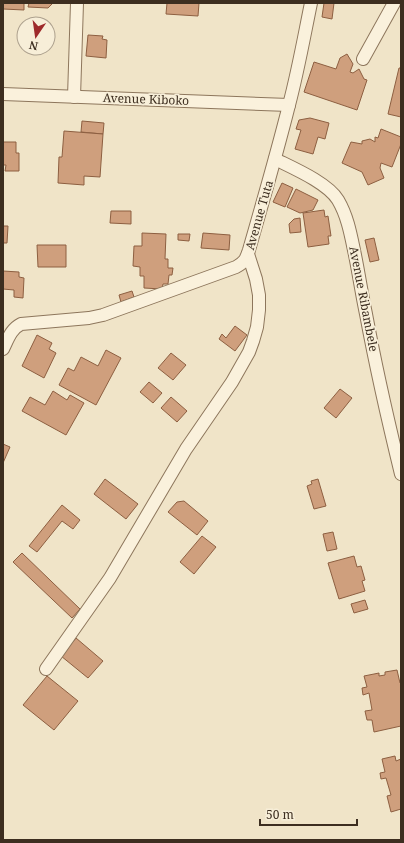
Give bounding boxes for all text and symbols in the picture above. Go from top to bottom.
north arrow [16,16,56,56]
text: N [27,38,40,55]
street label: Avenue Kiboko [103,89,189,109]
street label: Avenue Tuta [241,178,277,252]
street label: Avenue Ribambele [345,245,383,353]
scale bar [260,801,357,827]
text: 50 m [266,806,294,823]

